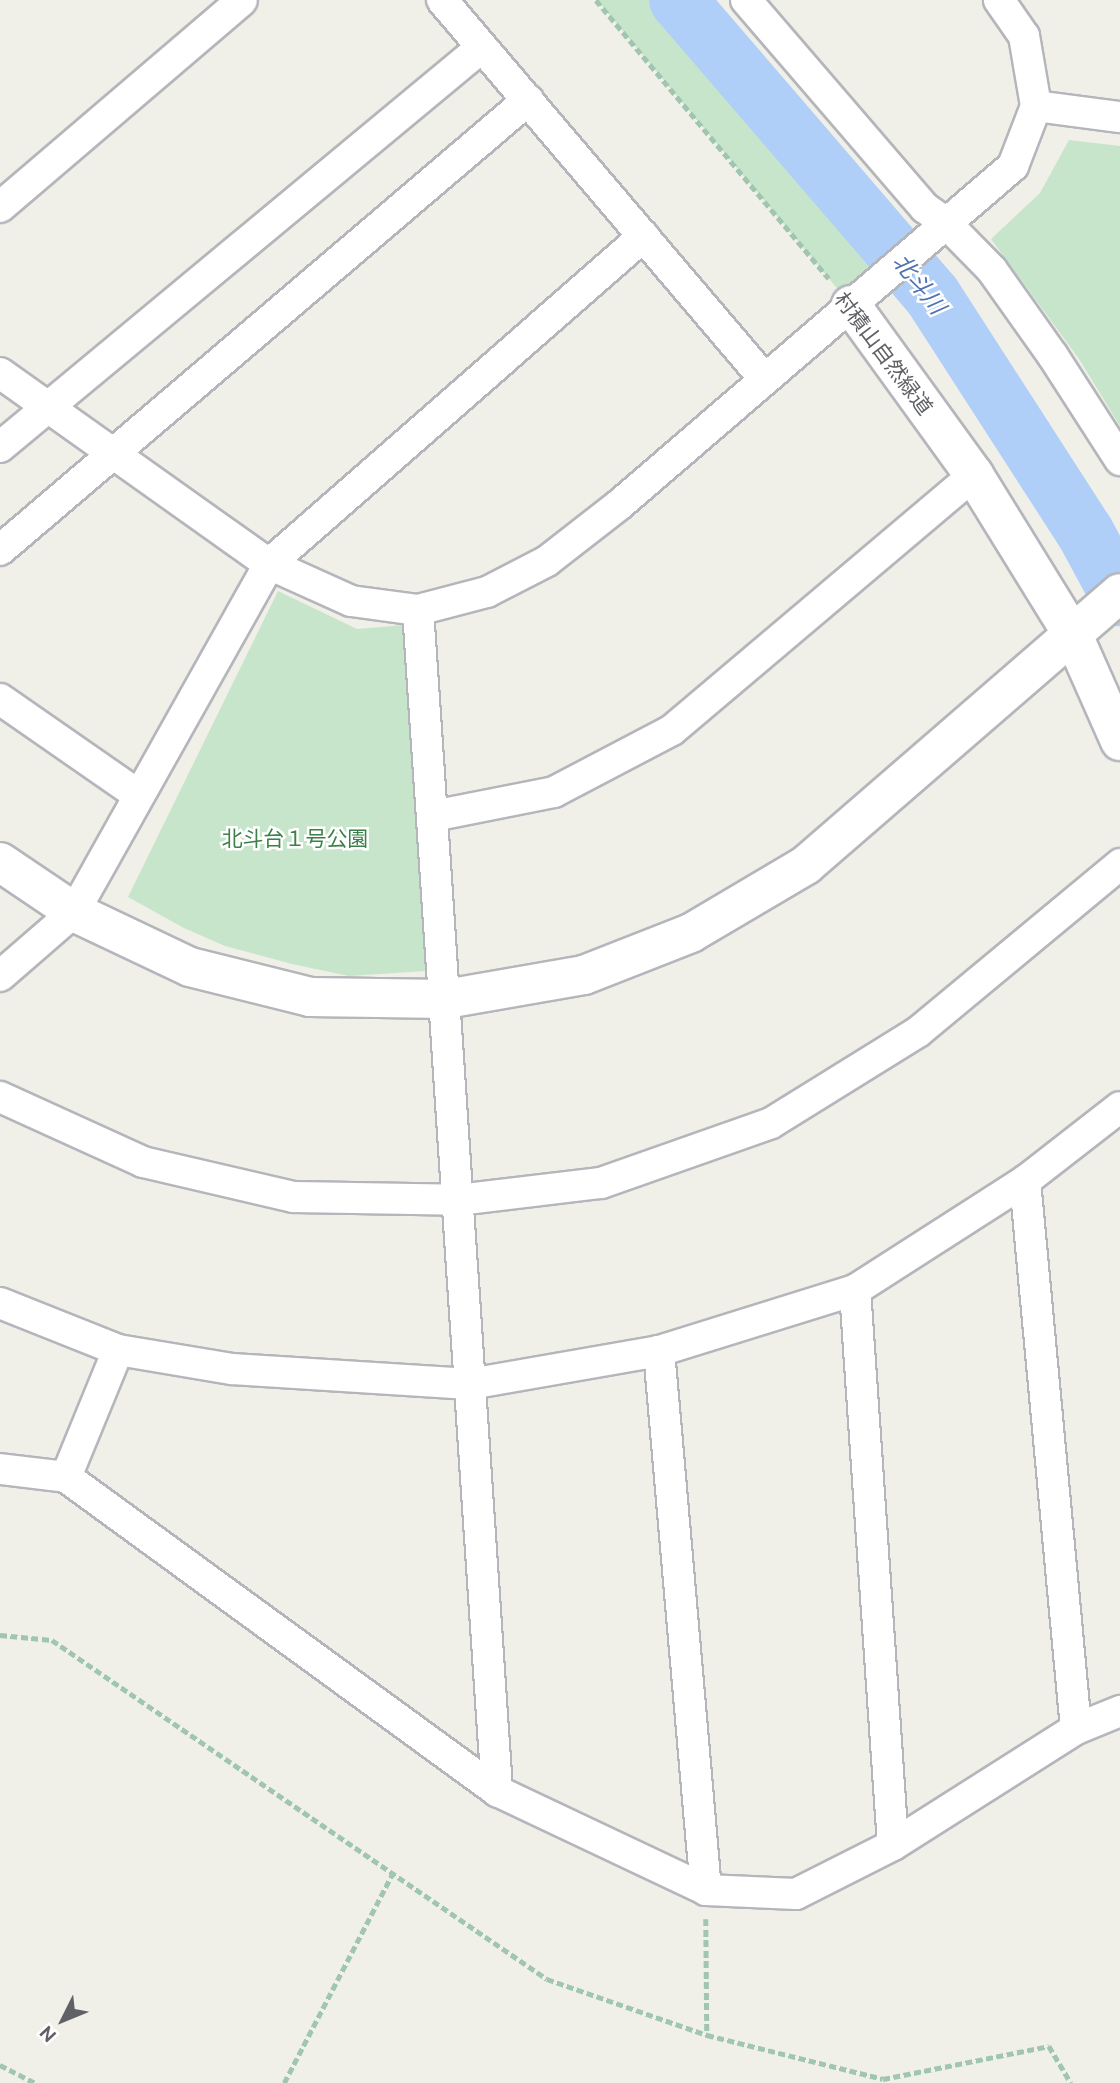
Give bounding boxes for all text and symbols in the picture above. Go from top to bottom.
water label: 北斗川 [887,248,951,320]
street label: 村積山自然緑道 [830,287,938,419]
park label: 北斗台１号公園 [222,825,368,851]
north arrow [28,1985,98,2055]
text: N [35,2022,61,2047]

